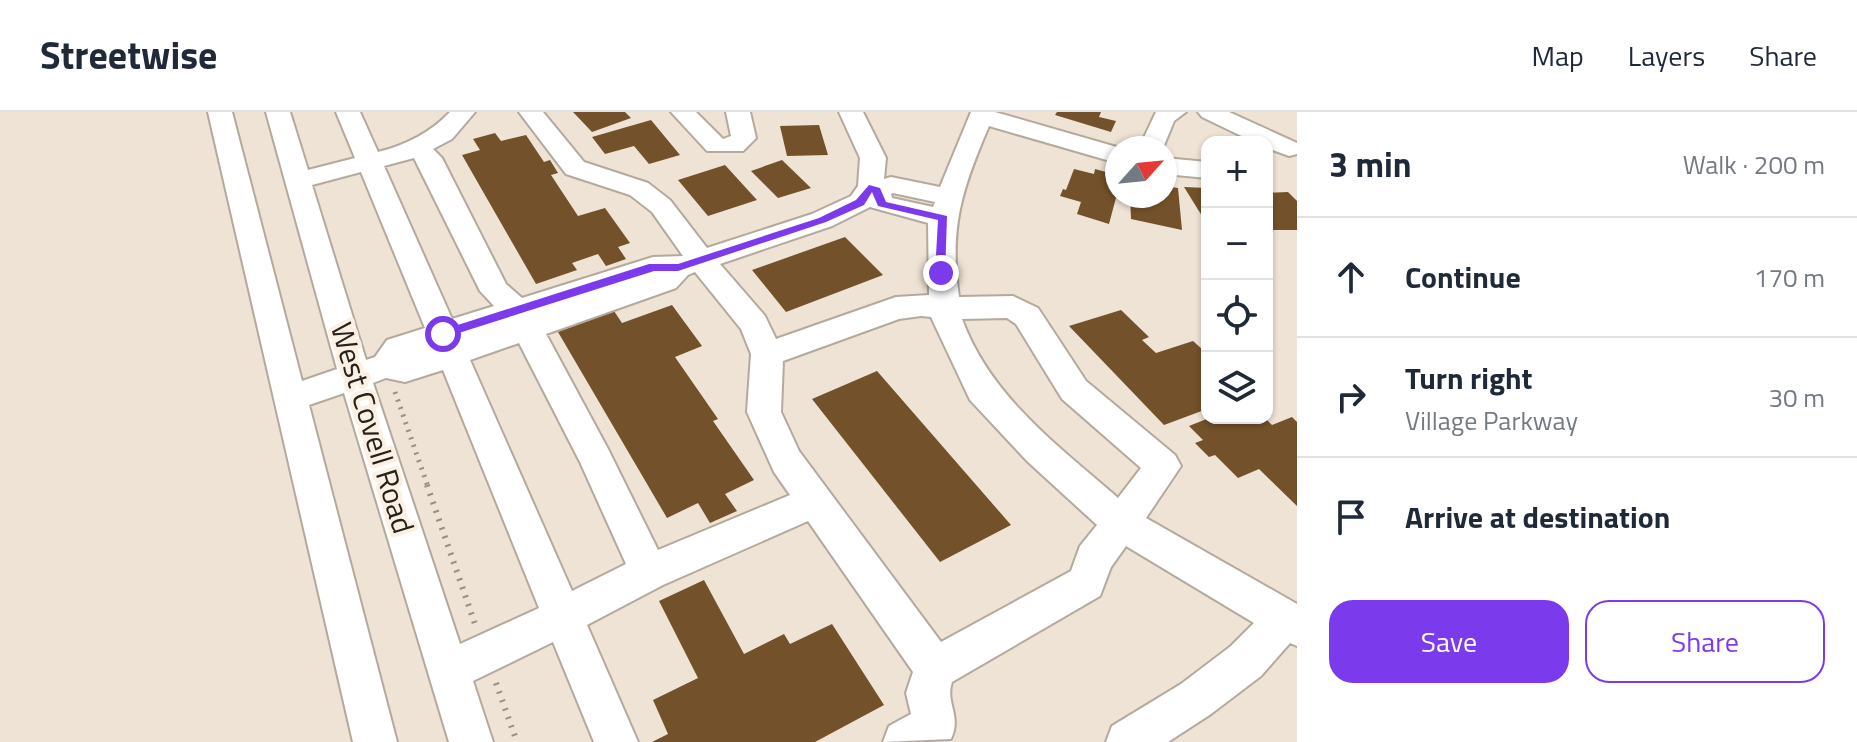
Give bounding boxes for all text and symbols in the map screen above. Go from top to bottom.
text: Streetwise [40,26,218,84]
text: Map [1531,34,1584,77]
text: Layers [1628,34,1705,77]
text: Share [1749,34,1817,77]
north arrow [1105,136,1177,208]
map controls [1201,136,1273,424]
button: + [1201,136,1273,208]
text: 3 min [1329,138,1412,190]
text: Walk · 200 m [1683,145,1825,184]
button: − [1201,208,1273,280]
text: Continue [1405,254,1521,300]
route end [923,255,959,291]
icon: ahead [1329,255,1373,299]
text: 170 m [1754,258,1825,297]
button: locate [1201,280,1273,352]
street label: West Covell Road [319,316,427,539]
route start [425,316,461,352]
button: layers [1201,352,1273,424]
text: Turn right [1405,355,1533,401]
icon: right [1329,375,1373,419]
text: 30 m [1768,378,1825,417]
text: Village Parkway [1405,401,1578,440]
text: Arrive at destination [1405,494,1670,540]
icon: arrive [1329,495,1373,539]
button: Save [1329,600,1569,683]
button: Share [1585,600,1825,683]

